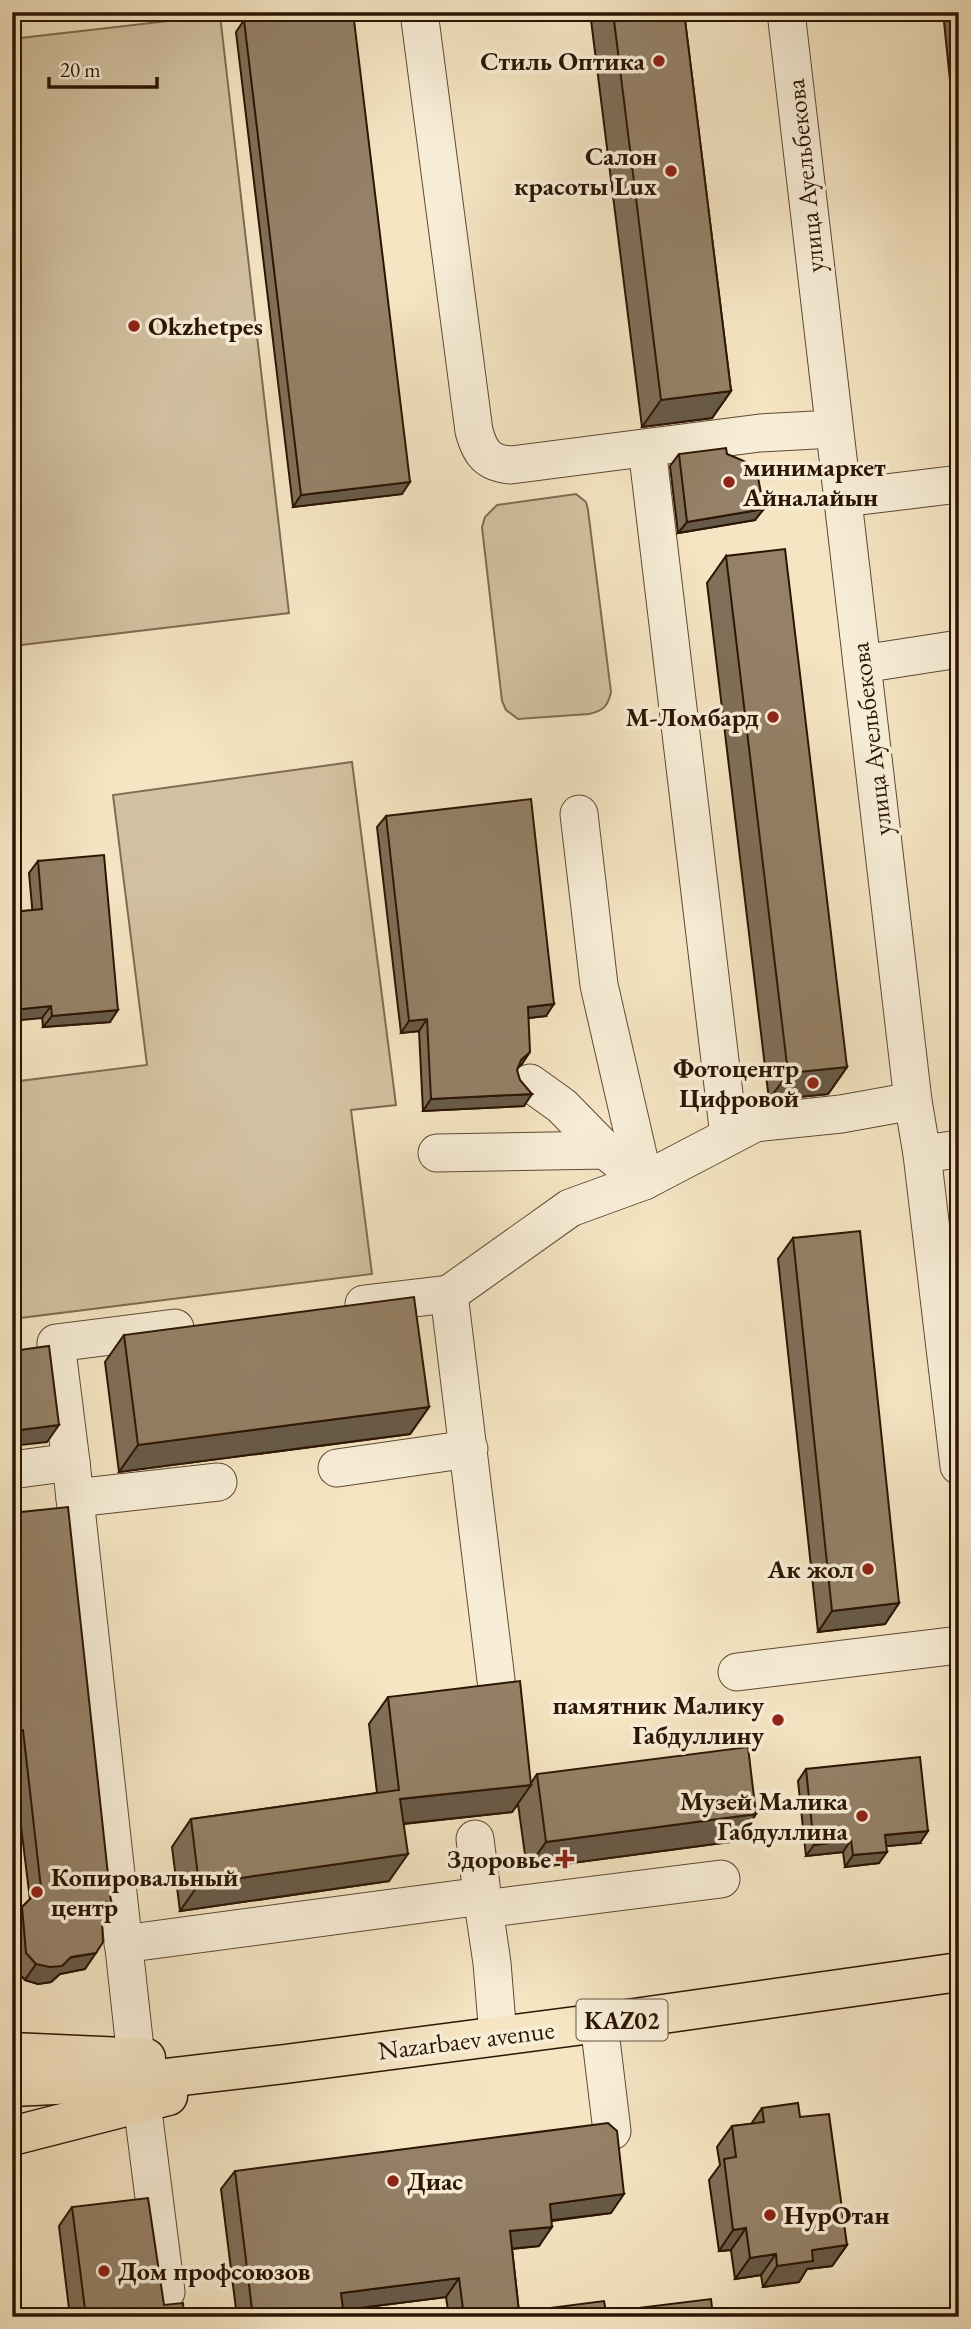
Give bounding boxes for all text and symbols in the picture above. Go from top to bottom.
place label: Стиль Оптика [480,44,646,78]
scale bar [49,46,158,90]
marker: Стиль Оптика [651,53,667,69]
text: 20 m [60,56,101,83]
street label: улица Ауельбекова [778,77,832,275]
place label: Салон красоты Lux [514,139,657,203]
marker: Салон красоты Lux [663,163,679,179]
place label: Okzhetpes [148,309,263,343]
marker: Okzhetpes [126,318,142,334]
place label: минимаркет Айналайын [742,450,886,514]
marker: минимаркет Айналайын [721,474,737,490]
street label: улица Ауельбекова [842,640,900,838]
place label: М-Ломбард [626,700,759,734]
marker: М-Ломбард [765,709,781,725]
place label: Фотоцентр Цифровой [673,1051,799,1115]
marker: Фотоцентр Цифровой [805,1075,821,1091]
place label: Ак жол [767,1552,854,1586]
marker: Ак жол [860,1561,876,1577]
place label: памятник Малику Габдуллину [553,1688,764,1752]
marker: памятник Малику Габдуллину [770,1712,786,1728]
place label: Музей Малика Габдуллина [680,1784,849,1848]
marker: Музей Малика Габдуллина [854,1808,870,1824]
place label: Здоровье [447,1842,551,1876]
marker: Здоровье [557,1851,573,1867]
place label: Копировальный центр [51,1860,238,1924]
marker: Копировальный центр [29,1884,45,1900]
road number: KАZ02 [576,1999,668,2040]
street label: Nazarbaev avenue [376,2012,556,2068]
place label: Диас [407,2164,463,2198]
marker: Диас [385,2173,401,2189]
place label: НурОтан [784,2198,890,2232]
marker: НурОтан [762,2207,778,2223]
place label: Дом профсоюзов [118,2254,310,2288]
marker: Дом профсоюзов [96,2263,112,2279]

